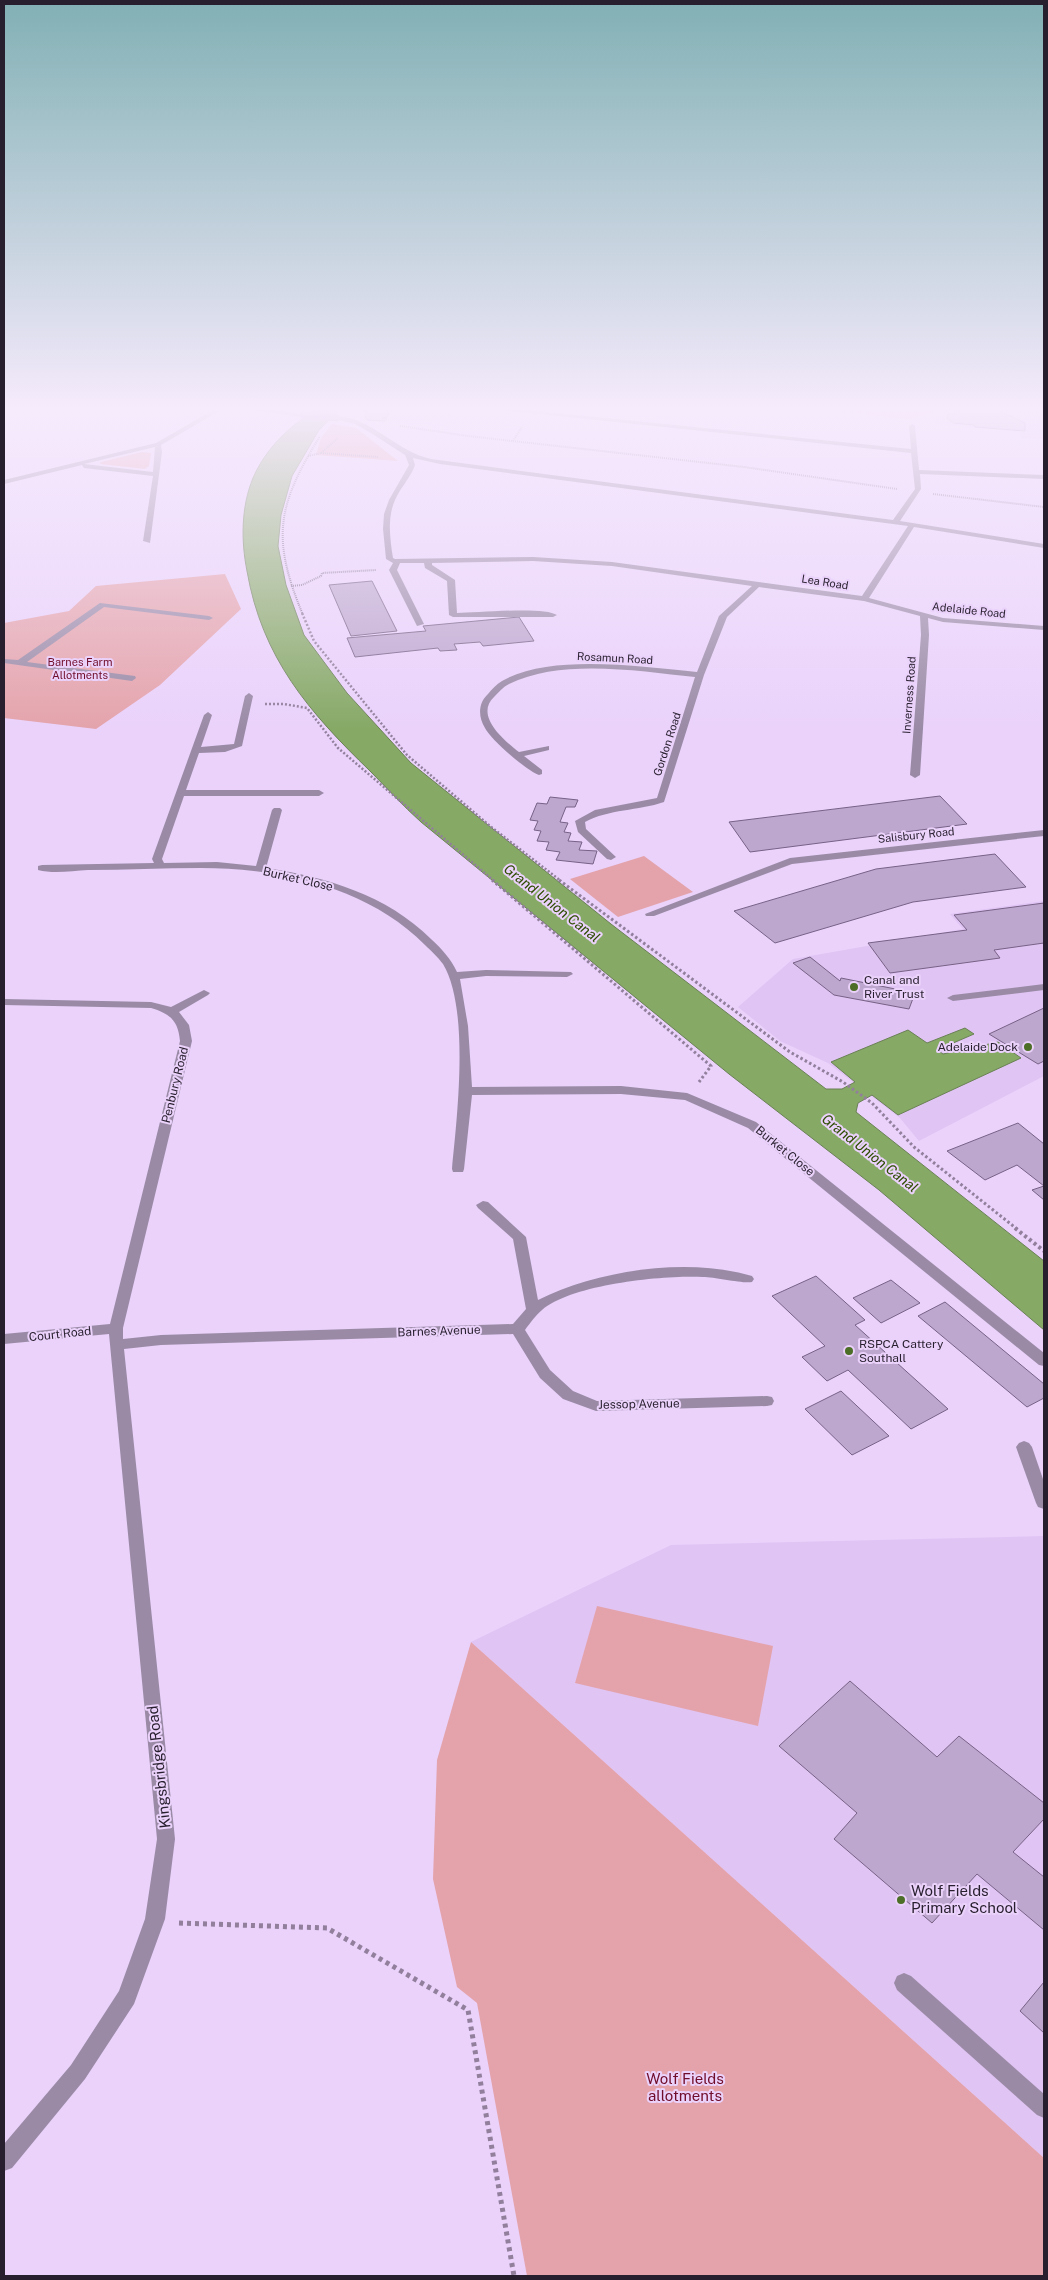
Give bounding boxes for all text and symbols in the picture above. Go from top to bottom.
street label: Lea Road [801,572,849,592]
street label: Adelaide Road [932,600,1006,620]
street label: Rosamun Road [577,650,653,666]
park label: Barnes Farm Allotments [48,656,112,681]
street label: Inverness Road [900,656,918,734]
street label: Gordon Road [651,711,683,777]
street label: Salisbury Road [877,825,955,845]
water label: Grand Union Canal [501,861,603,945]
street label: Burket Close [262,864,335,894]
place label: Canal and River Trust [864,973,925,1001]
marker: Canal and River Trust [848,981,860,993]
place label: Adelaide Dock [937,1040,1018,1054]
marker: Adelaide Dock [1022,1041,1034,1053]
street label: Penbury Road [159,1045,191,1125]
water label: Grand Union Canal [819,1111,921,1195]
street label: Burket Close [753,1123,817,1179]
street label: Barnes Avenue [397,1323,481,1339]
street label: Court Road [28,1324,92,1344]
place label: RSPCA Cattery Southall [859,1337,944,1365]
marker: RSPCA Cattery Southall [843,1345,855,1357]
street label: Jessop Avenue [598,1396,680,1412]
street label: Kingsbridge Road [144,1705,173,1829]
place label: Wolf Fields Primary School [911,1882,1017,1916]
marker: Wolf Fields Primary School [895,1894,907,1906]
park label: Wolf Fields allotments [646,2070,724,2104]

